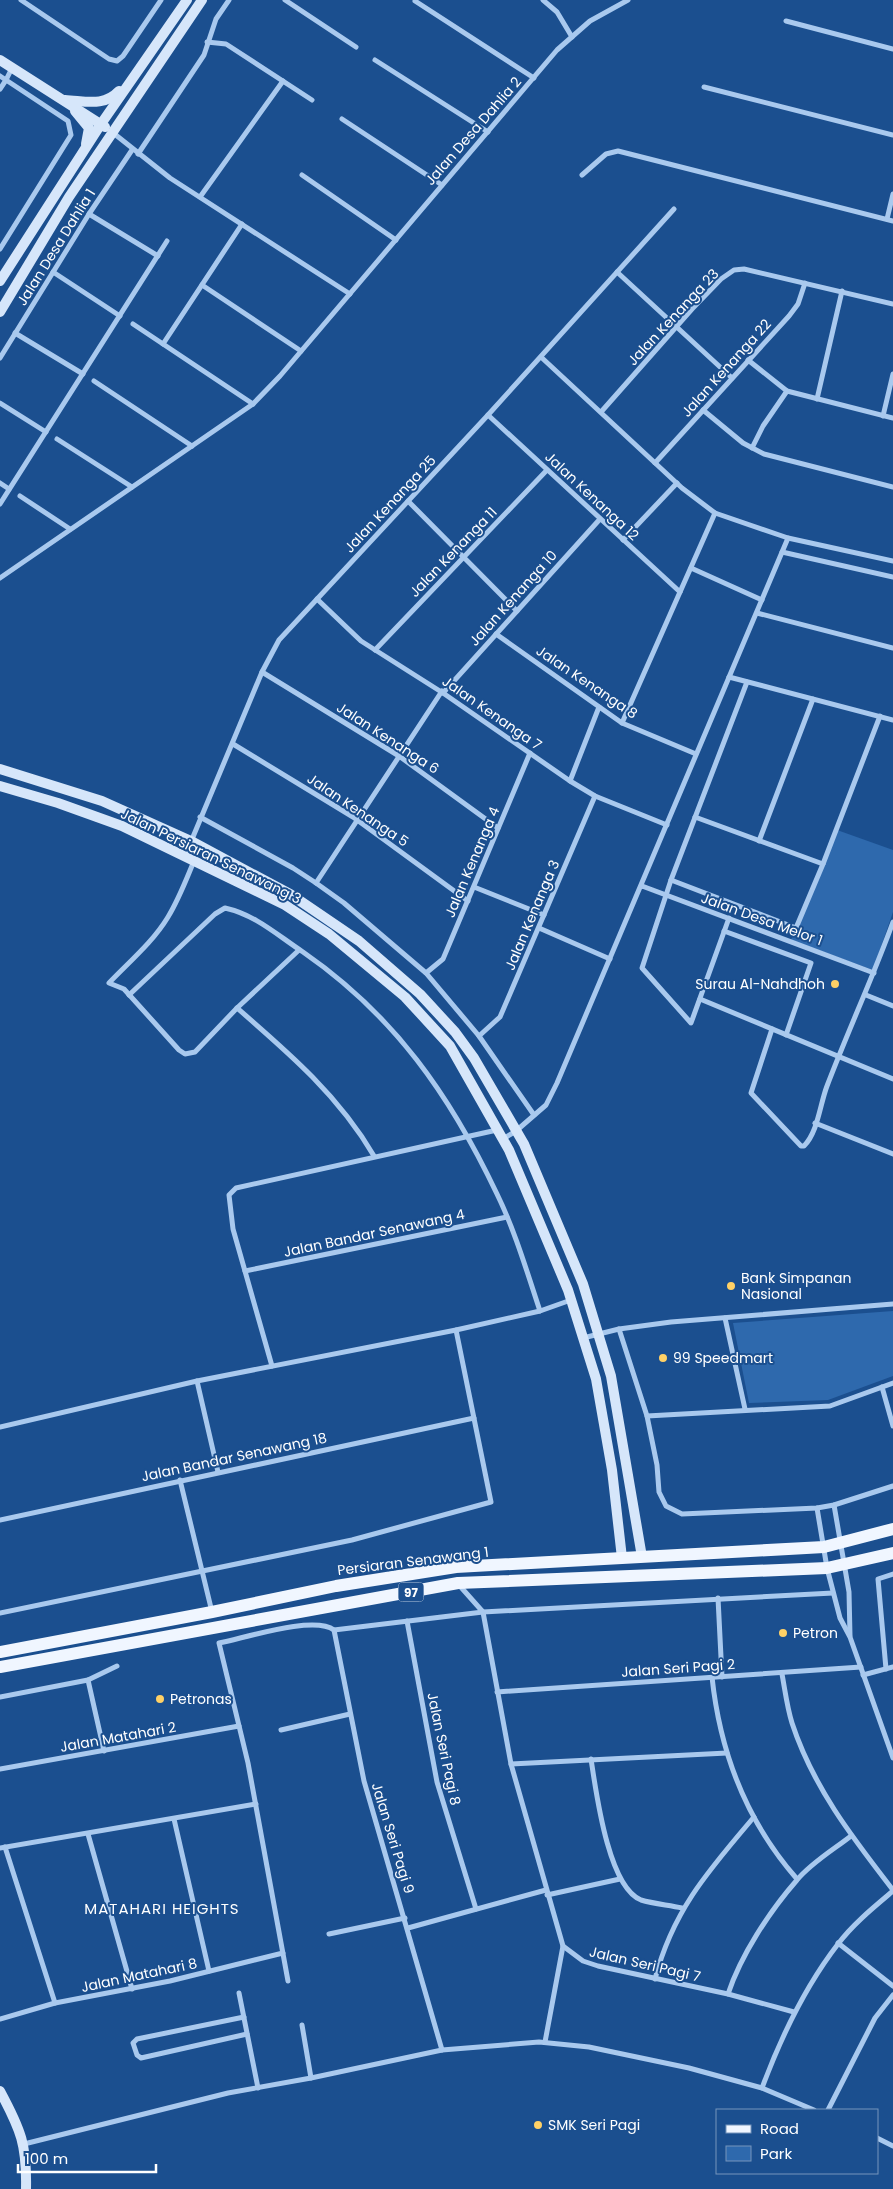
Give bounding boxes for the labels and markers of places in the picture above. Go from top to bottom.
place label: Surau Al-Nahdhoh [695,974,825,994]
marker: Surau Al-Nahdhoh [829,978,841,990]
place label: Bank Simpanan Nasional [741,1268,851,1304]
marker: Bank Simpanan Nasional [725,1280,737,1292]
place label: 99 Speedmart [673,1348,773,1368]
marker: 99 Speedmart [657,1352,669,1364]
place label: Petron [793,1623,838,1643]
marker: Petron [777,1627,789,1639]
place label: Petronas [170,1689,232,1709]
marker: Petronas [154,1693,166,1705]
place label: SMK Seri Pagi [548,2115,640,2135]
marker: SMK Seri Pagi [532,2119,544,2131]

